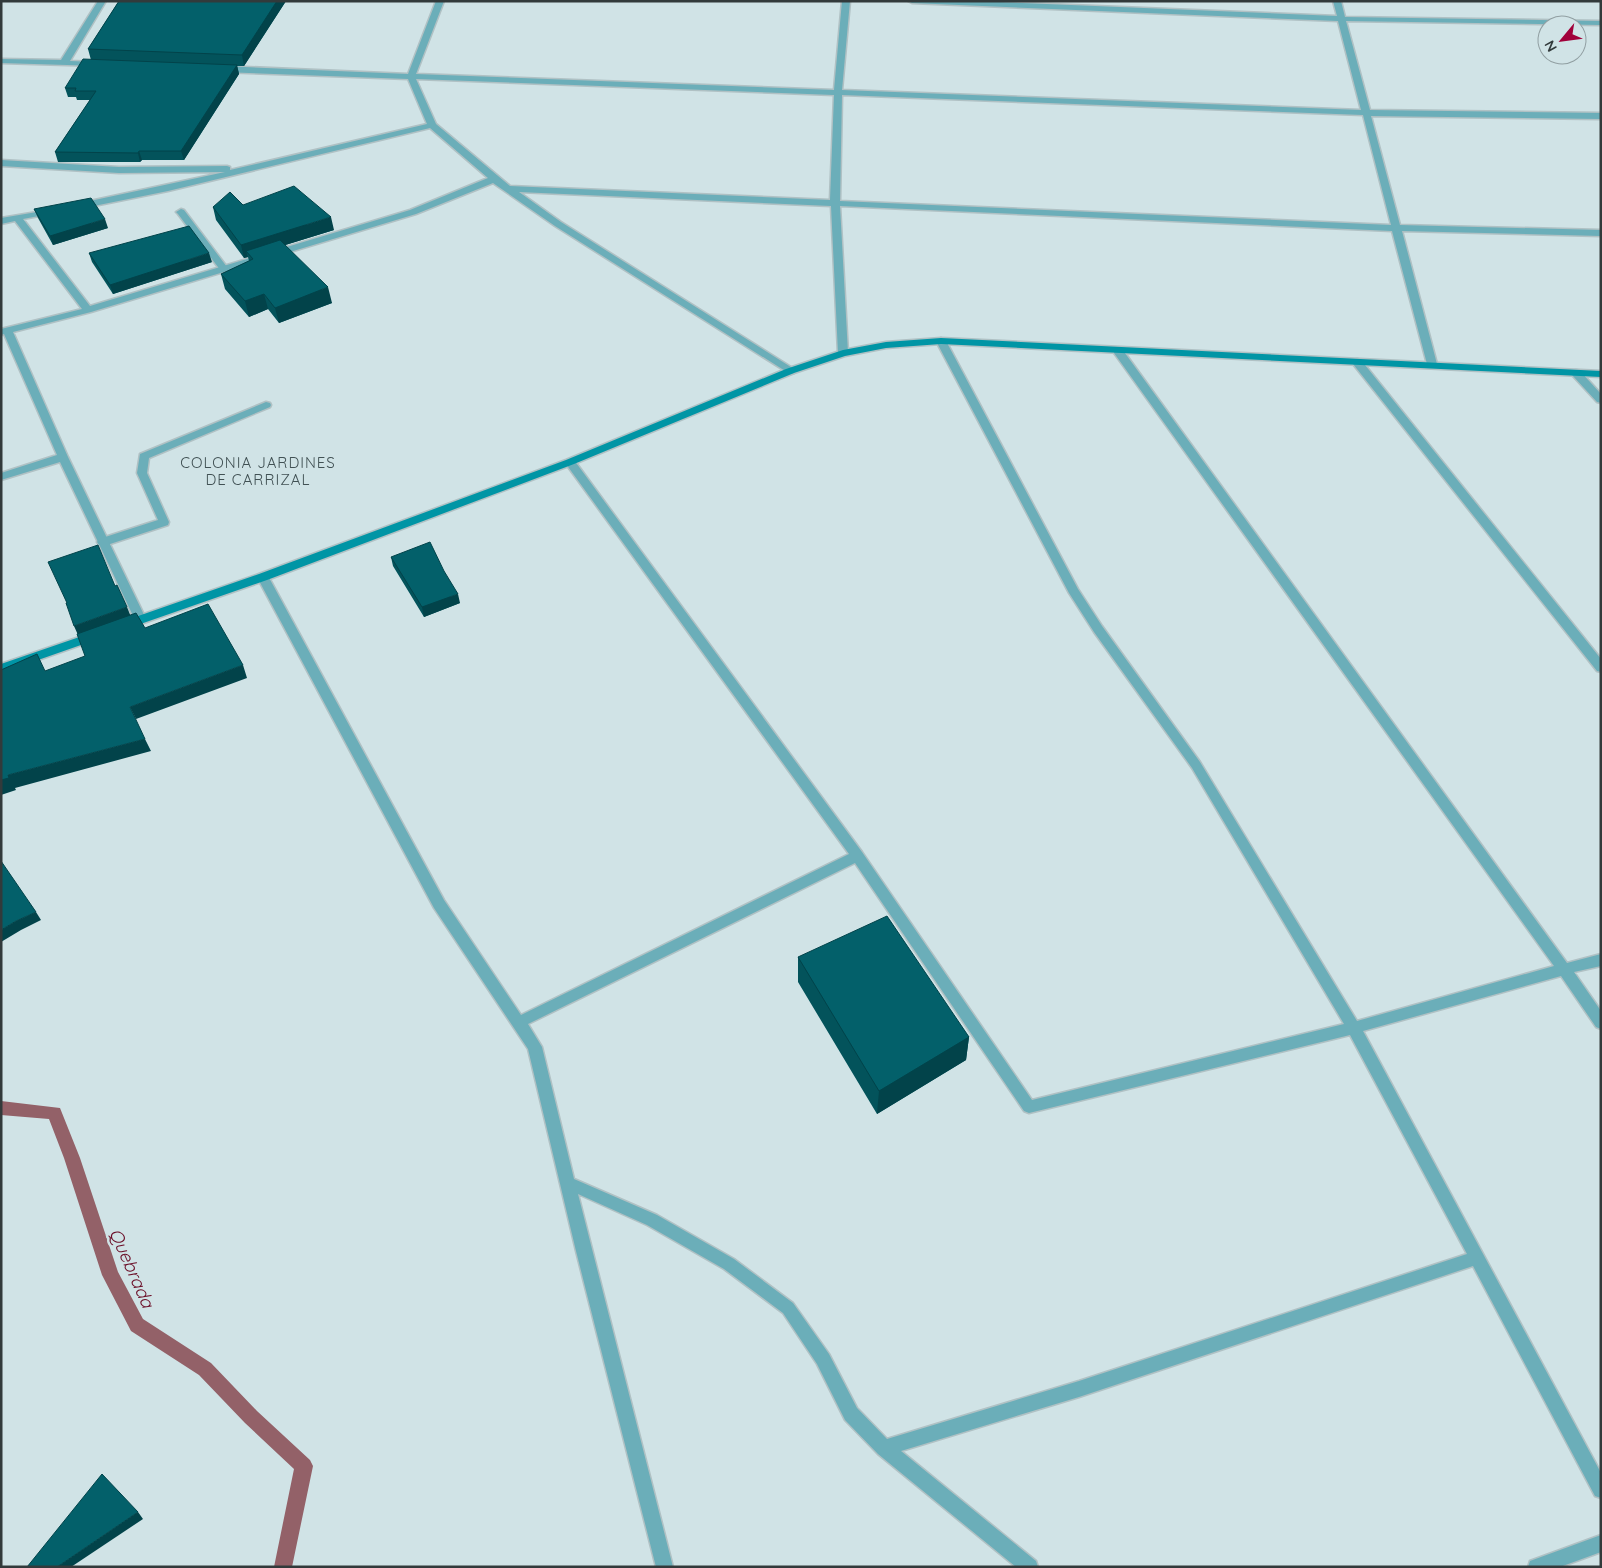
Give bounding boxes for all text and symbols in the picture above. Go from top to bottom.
north arrow [1537,15,1587,65]
text: N [1540,37,1561,55]
district label: COLONIA JARDINES DE CARRIZAL [180,453,336,489]
water label: Quebrada [104,1225,160,1312]

